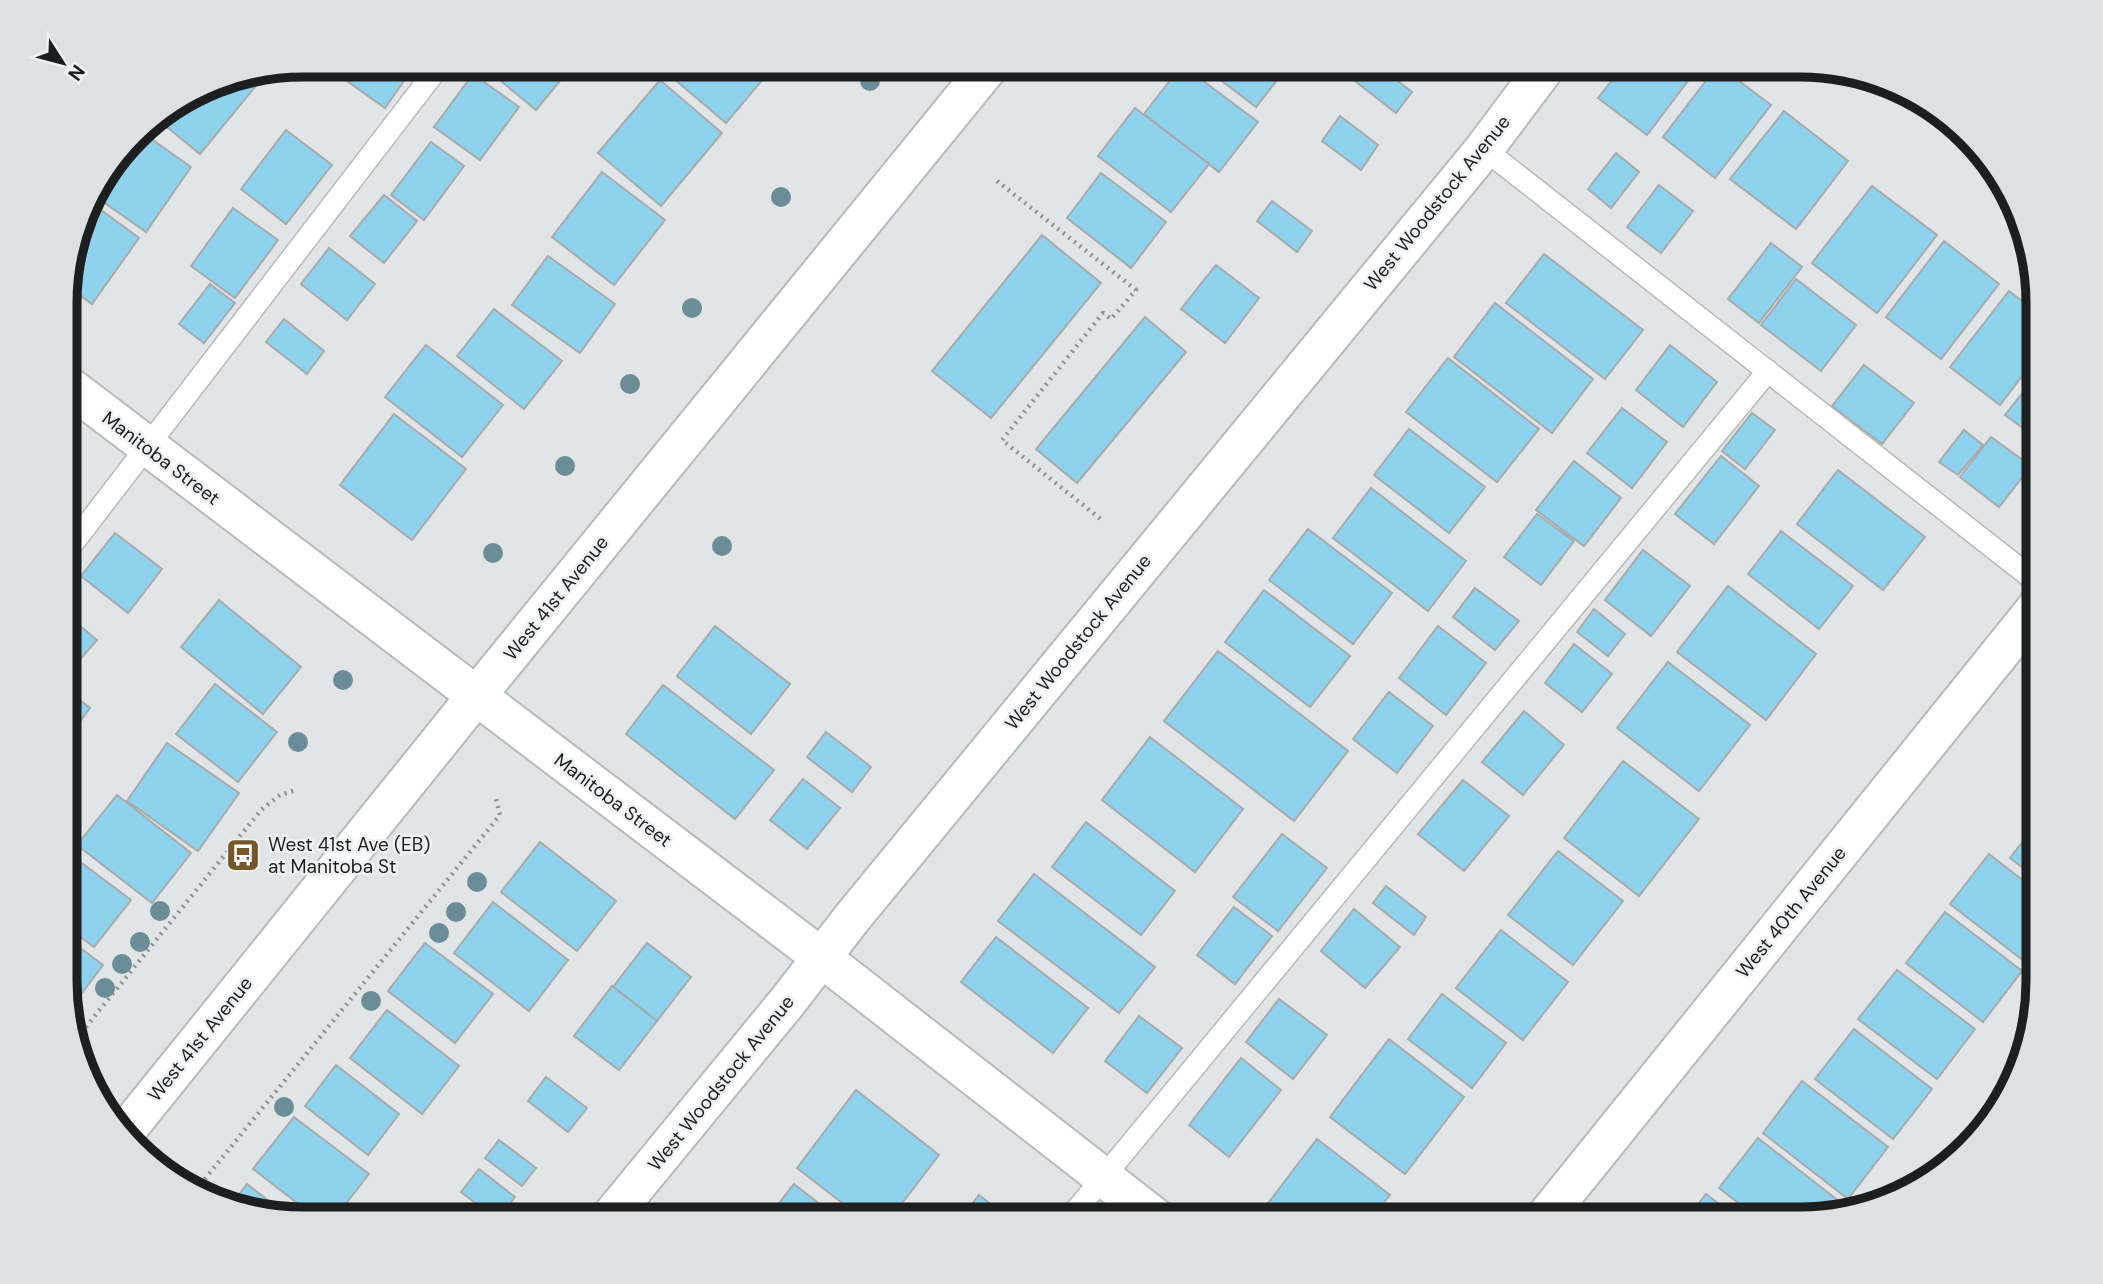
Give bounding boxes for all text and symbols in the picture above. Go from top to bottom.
north arrow [28,28,98,98]
text: N [62,60,91,86]
street label: West Woodstock Avenue [1358,110,1516,296]
street label: Manitoba Street [97,405,225,511]
street label: West 41st Avenue [498,530,614,666]
street label: West Woodstock Avenue [999,549,1157,735]
street label: Manitoba Street [549,747,677,853]
place label: West 41st Ave (EB) at Manitoba St [268,832,430,879]
bus stop icon: West 41st Ave (EB) at Manitoba St [224,836,262,874]
street label: West 40th Avenue [1730,841,1852,983]
street label: West 41st Avenue [142,971,258,1107]
street label: West Woodstock Avenue [642,990,800,1176]

